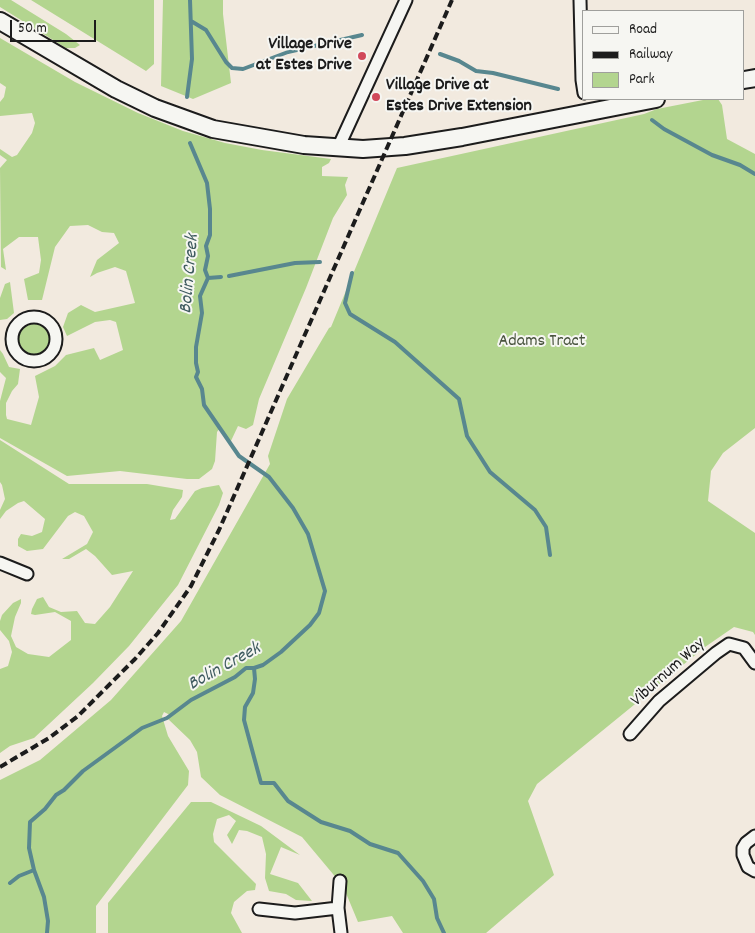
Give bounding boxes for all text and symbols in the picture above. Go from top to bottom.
scale bar [12,10,99,42]
legend [582,10,745,100]
text: 50 m [18,18,47,40]
text: Road [629,19,657,41]
place label: Village Drive at Estes Drive [256,35,352,78]
text: Railway [629,44,672,66]
marker: Village Drive at Estes Drive [356,50,368,62]
text: Park [629,69,655,91]
place label: Village Drive at Estes Drive Extension [386,76,532,118]
marker: Village Drive at Estes Drive Extension [370,91,382,103]
water label: Bolin Creek [176,233,206,315]
park label: Adams Tract [499,332,585,354]
street label: Viburnum Way [627,634,711,712]
water label: Bolin Creek [185,639,265,697]

